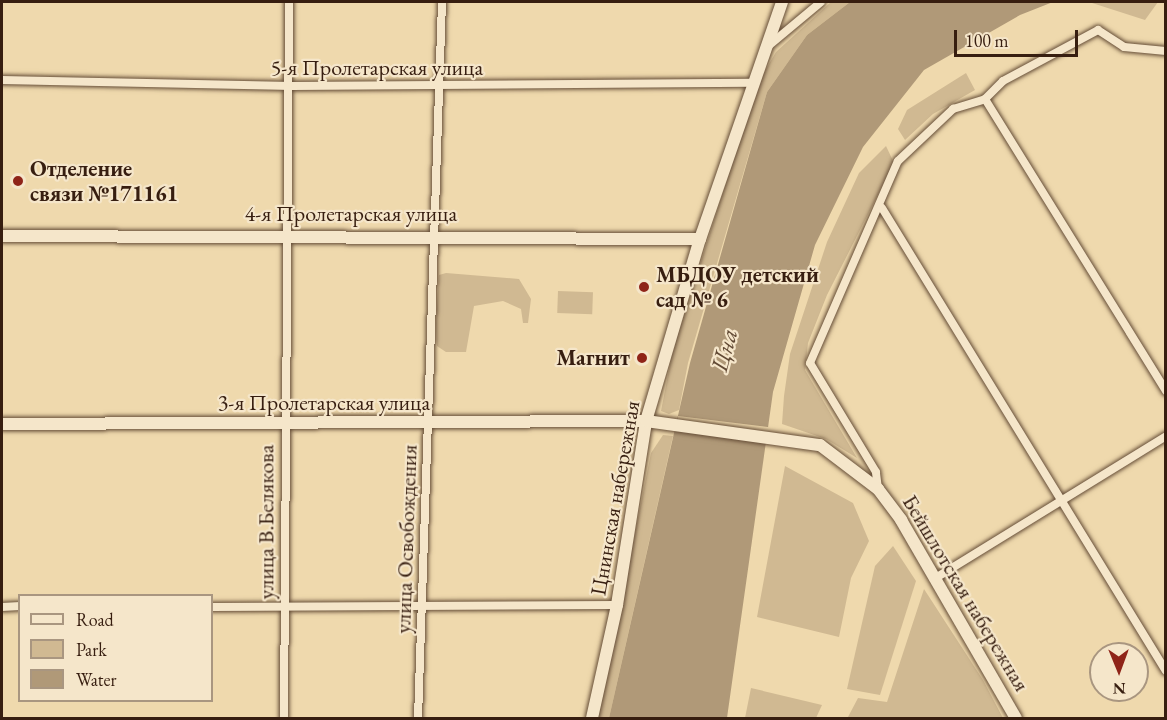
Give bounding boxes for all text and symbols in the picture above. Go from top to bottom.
scale bar [957,18,1082,56]
text: 100 m [965,29,1009,52]
street label: 5-я Пролетарская улица [271,55,483,81]
place label: Отделение связи №171161 [30,155,178,206]
marker: Отделение связи №171161 [11,174,25,188]
street label: 4-я Пролетарская улица [245,201,457,227]
place label: МБДОУ детский сад № 6 [656,261,819,312]
marker: МБДОУ детский сад № 6 [637,280,651,294]
water label: Цна [705,325,743,375]
place label: Магнит [556,345,630,371]
marker: Магнит [635,351,649,365]
street label: 3-я Пролетарская улица [218,390,430,416]
street label: Цнинская набережная [585,398,645,598]
street label: улица Освобождения [390,444,422,634]
street label: улица В.Белякова [253,445,279,599]
street label: Бейшлотская набережная [897,490,1035,696]
legend [18,594,213,702]
text: Road [76,608,114,631]
text: Park [76,638,107,661]
north arrow [1089,642,1149,702]
text: Water [76,668,117,691]
text: N [1113,678,1126,699]

